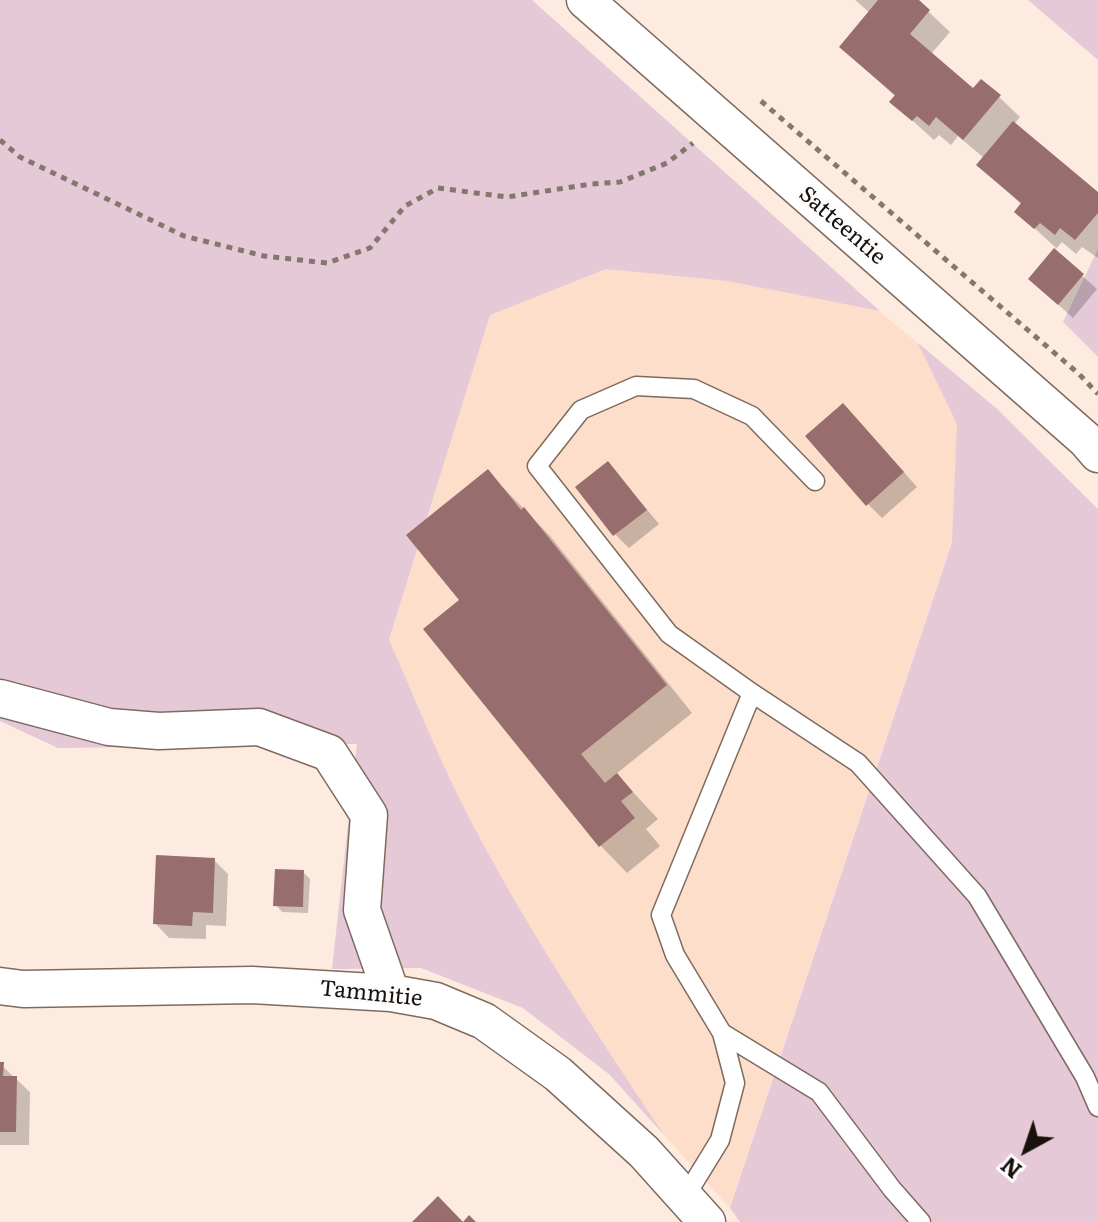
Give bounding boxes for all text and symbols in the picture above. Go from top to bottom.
street label: Satteentie [793,181,891,271]
street label: Tammitie [318,975,424,1013]
north arrow [986,1110,1066,1190]
text: N [993,1150,1028,1187]

